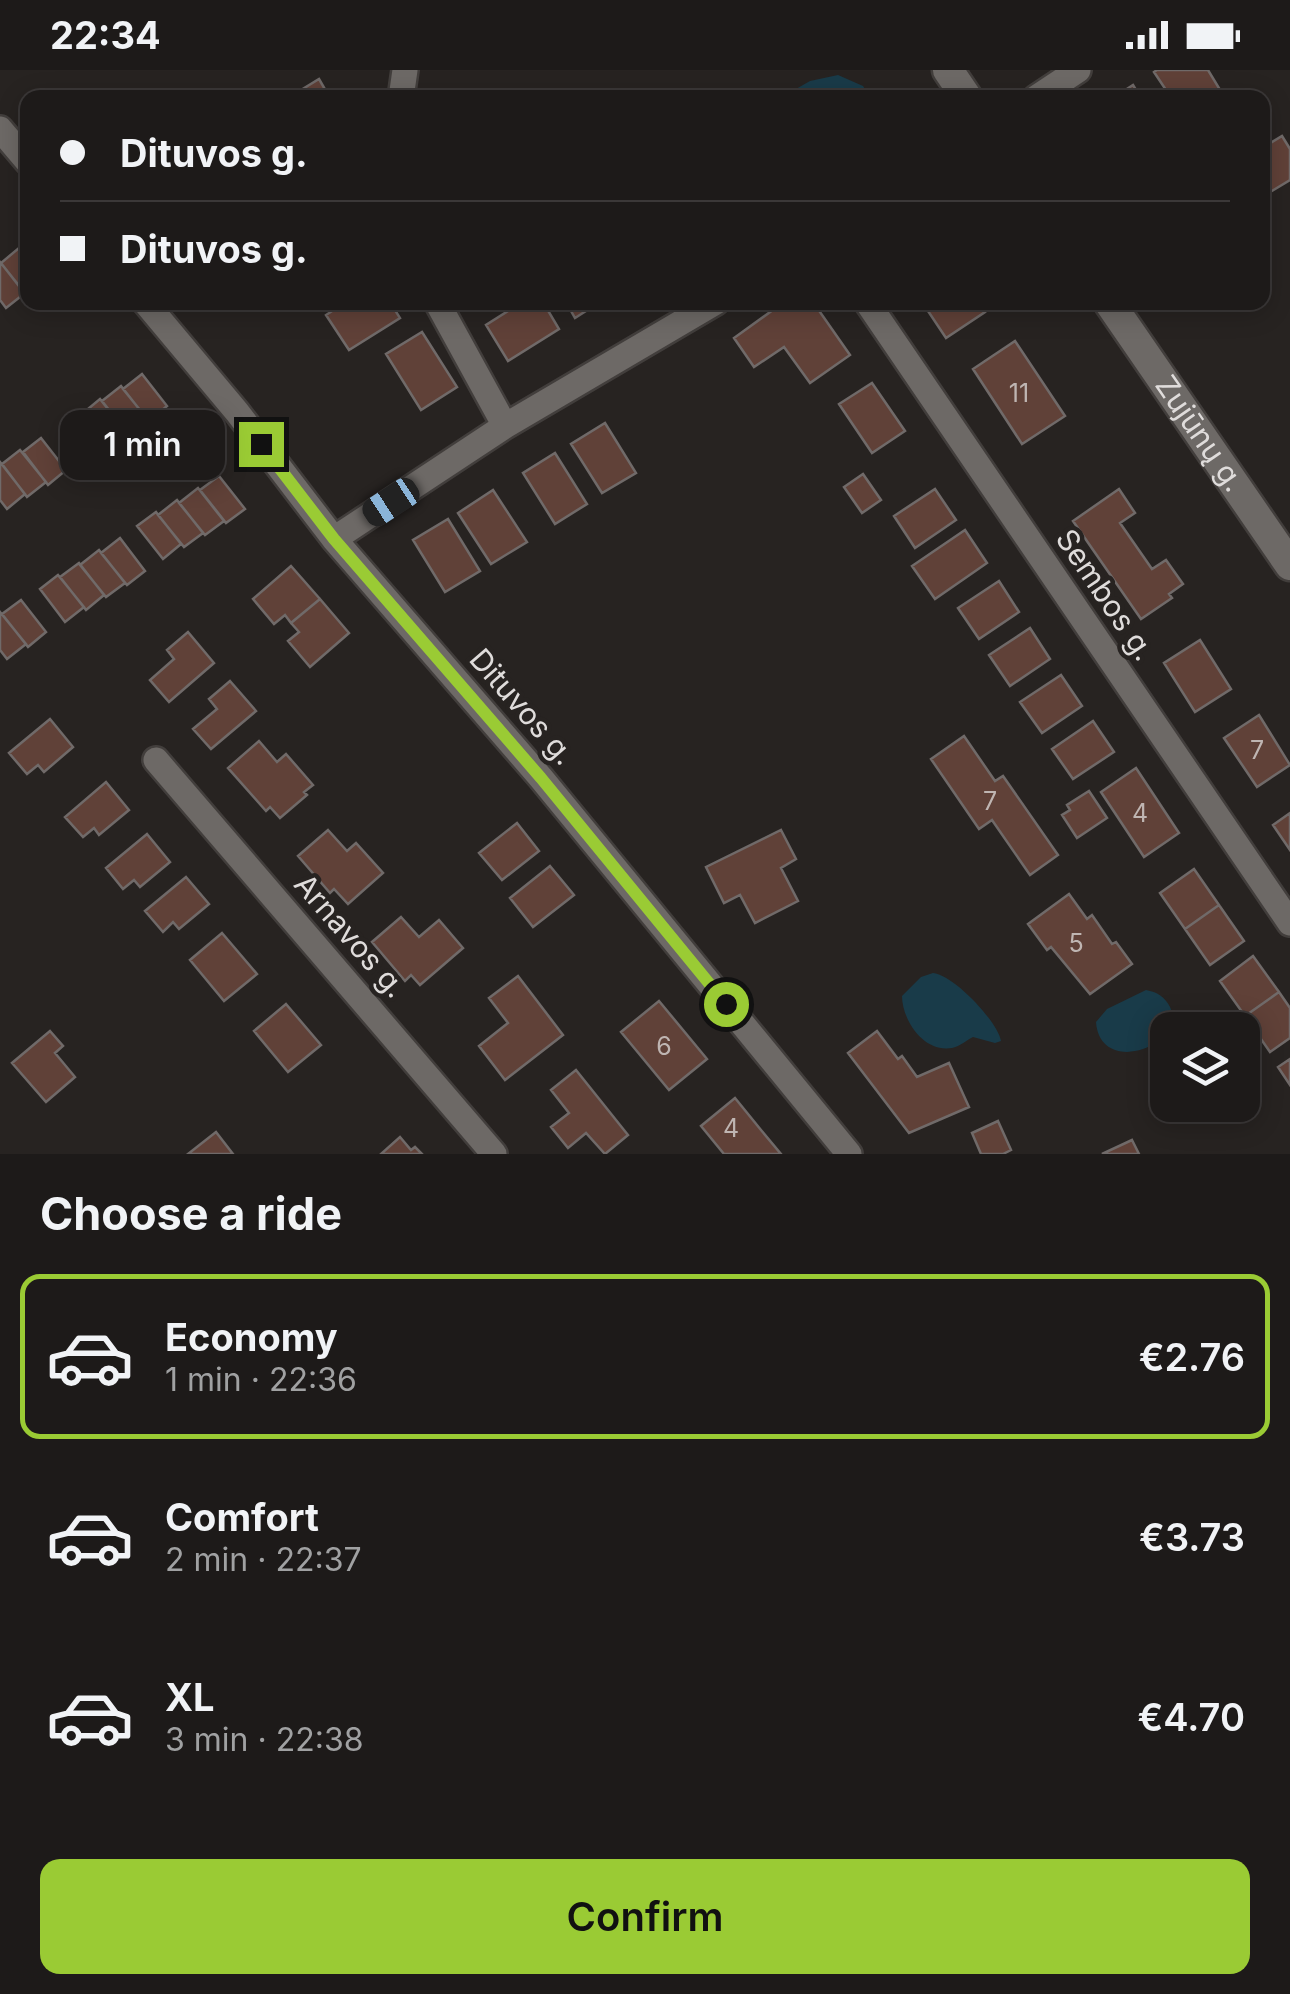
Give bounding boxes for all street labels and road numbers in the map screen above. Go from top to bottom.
street label: Zujūnų g. [1148,368,1253,498]
street label: Sembos g. [1049,522,1163,667]
street label: Dituvos g. [463,641,583,772]
street label: Arnavos g. [287,866,414,1005]

